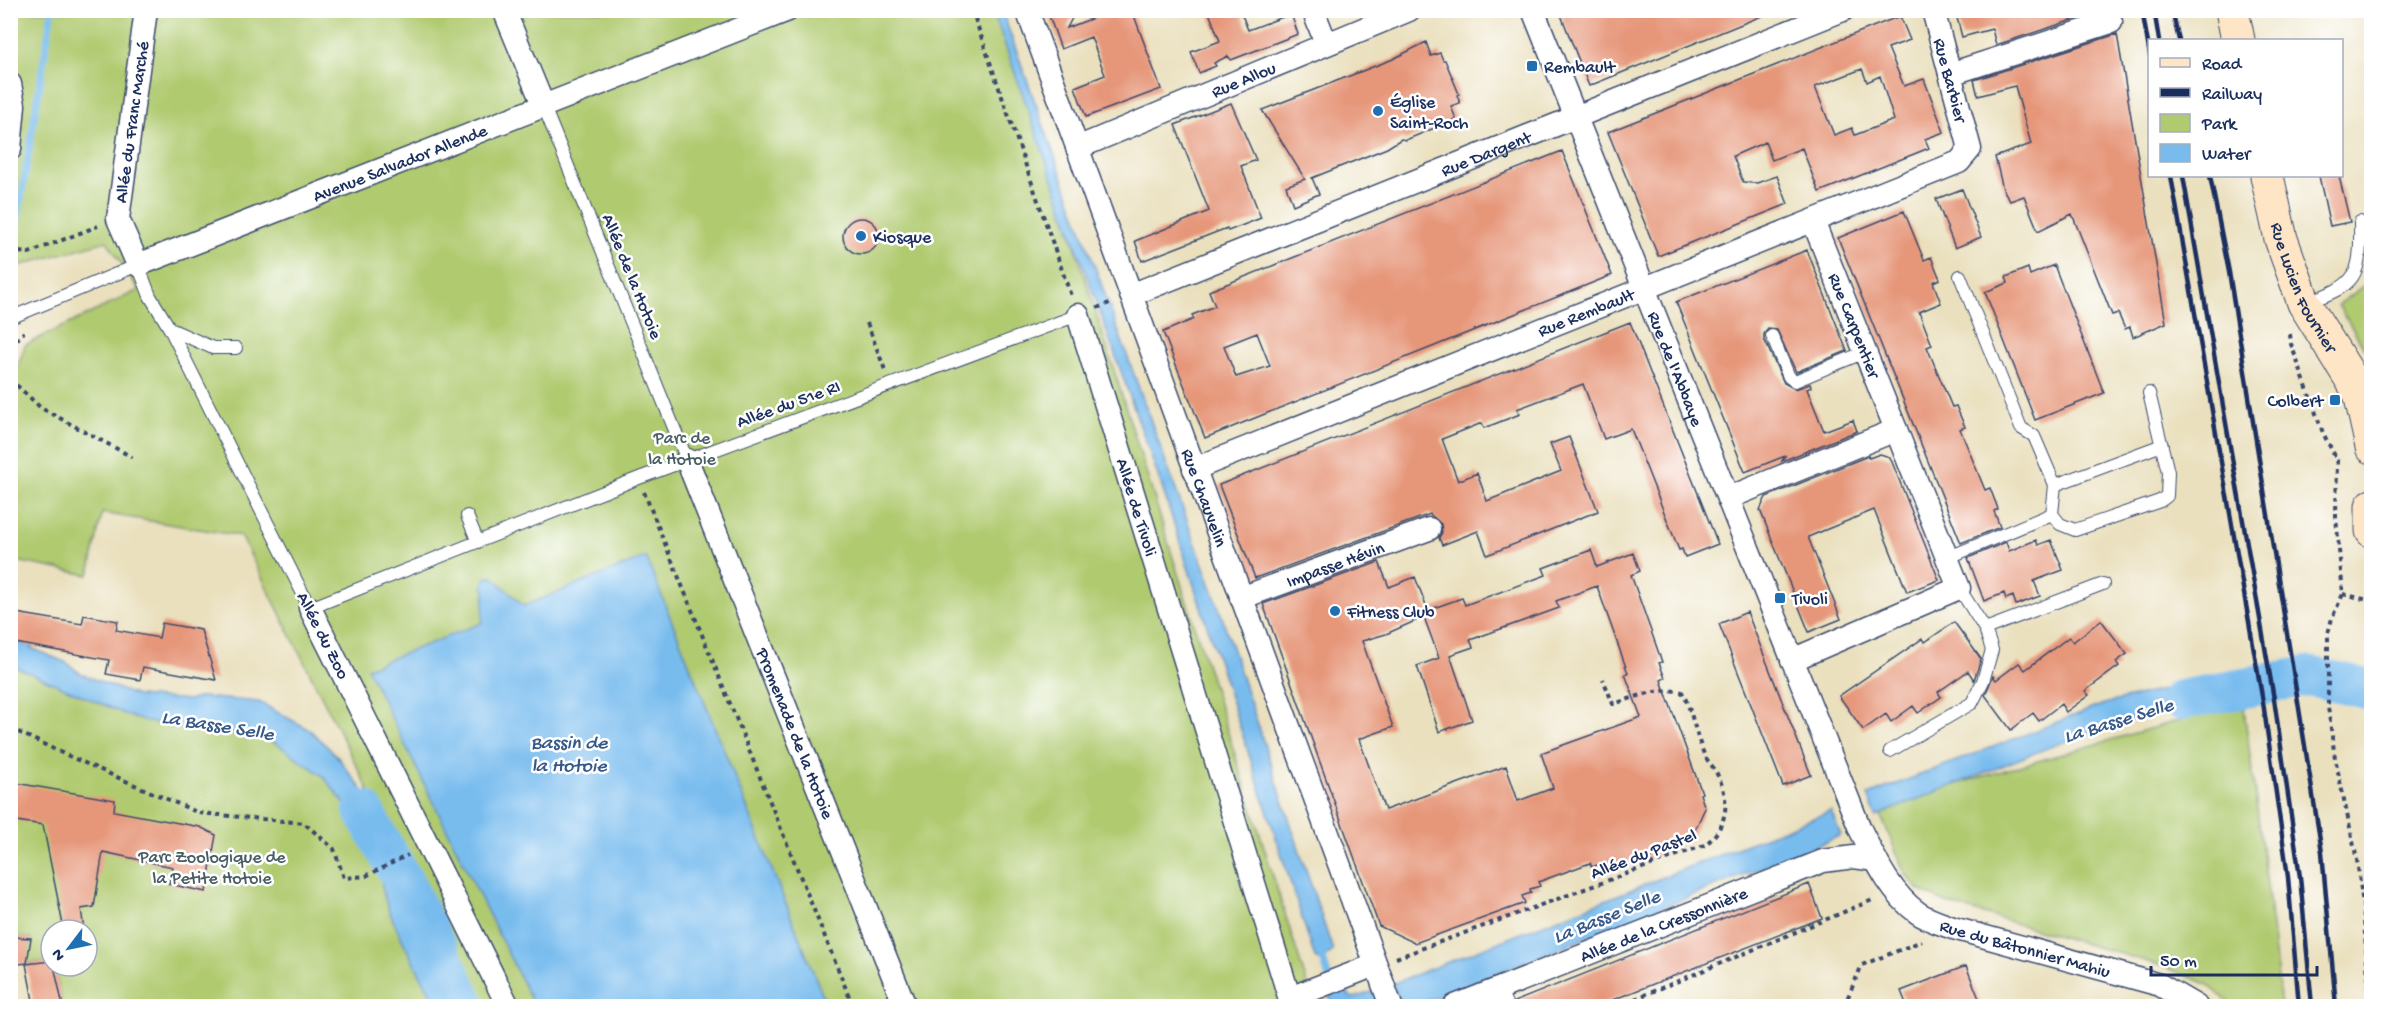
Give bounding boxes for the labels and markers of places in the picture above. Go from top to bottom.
place label: Rembault [1544,58,1616,79]
marker: Rembault [1525,59,1539,73]
place label: Église Saint-Roch [1390,93,1469,135]
marker: Église Saint-Roch [1371,104,1385,118]
place label: Kiosque [873,228,932,249]
marker: Kiosque [854,229,868,243]
place label: Colbert [2267,392,2325,413]
marker: Colbert [2328,393,2342,407]
place label: Tivoli [1791,590,1828,611]
marker: Tivoli [1773,591,1787,605]
place label: Fitness Club [1346,603,1435,624]
marker: Fitness Club [1328,604,1342,618]

